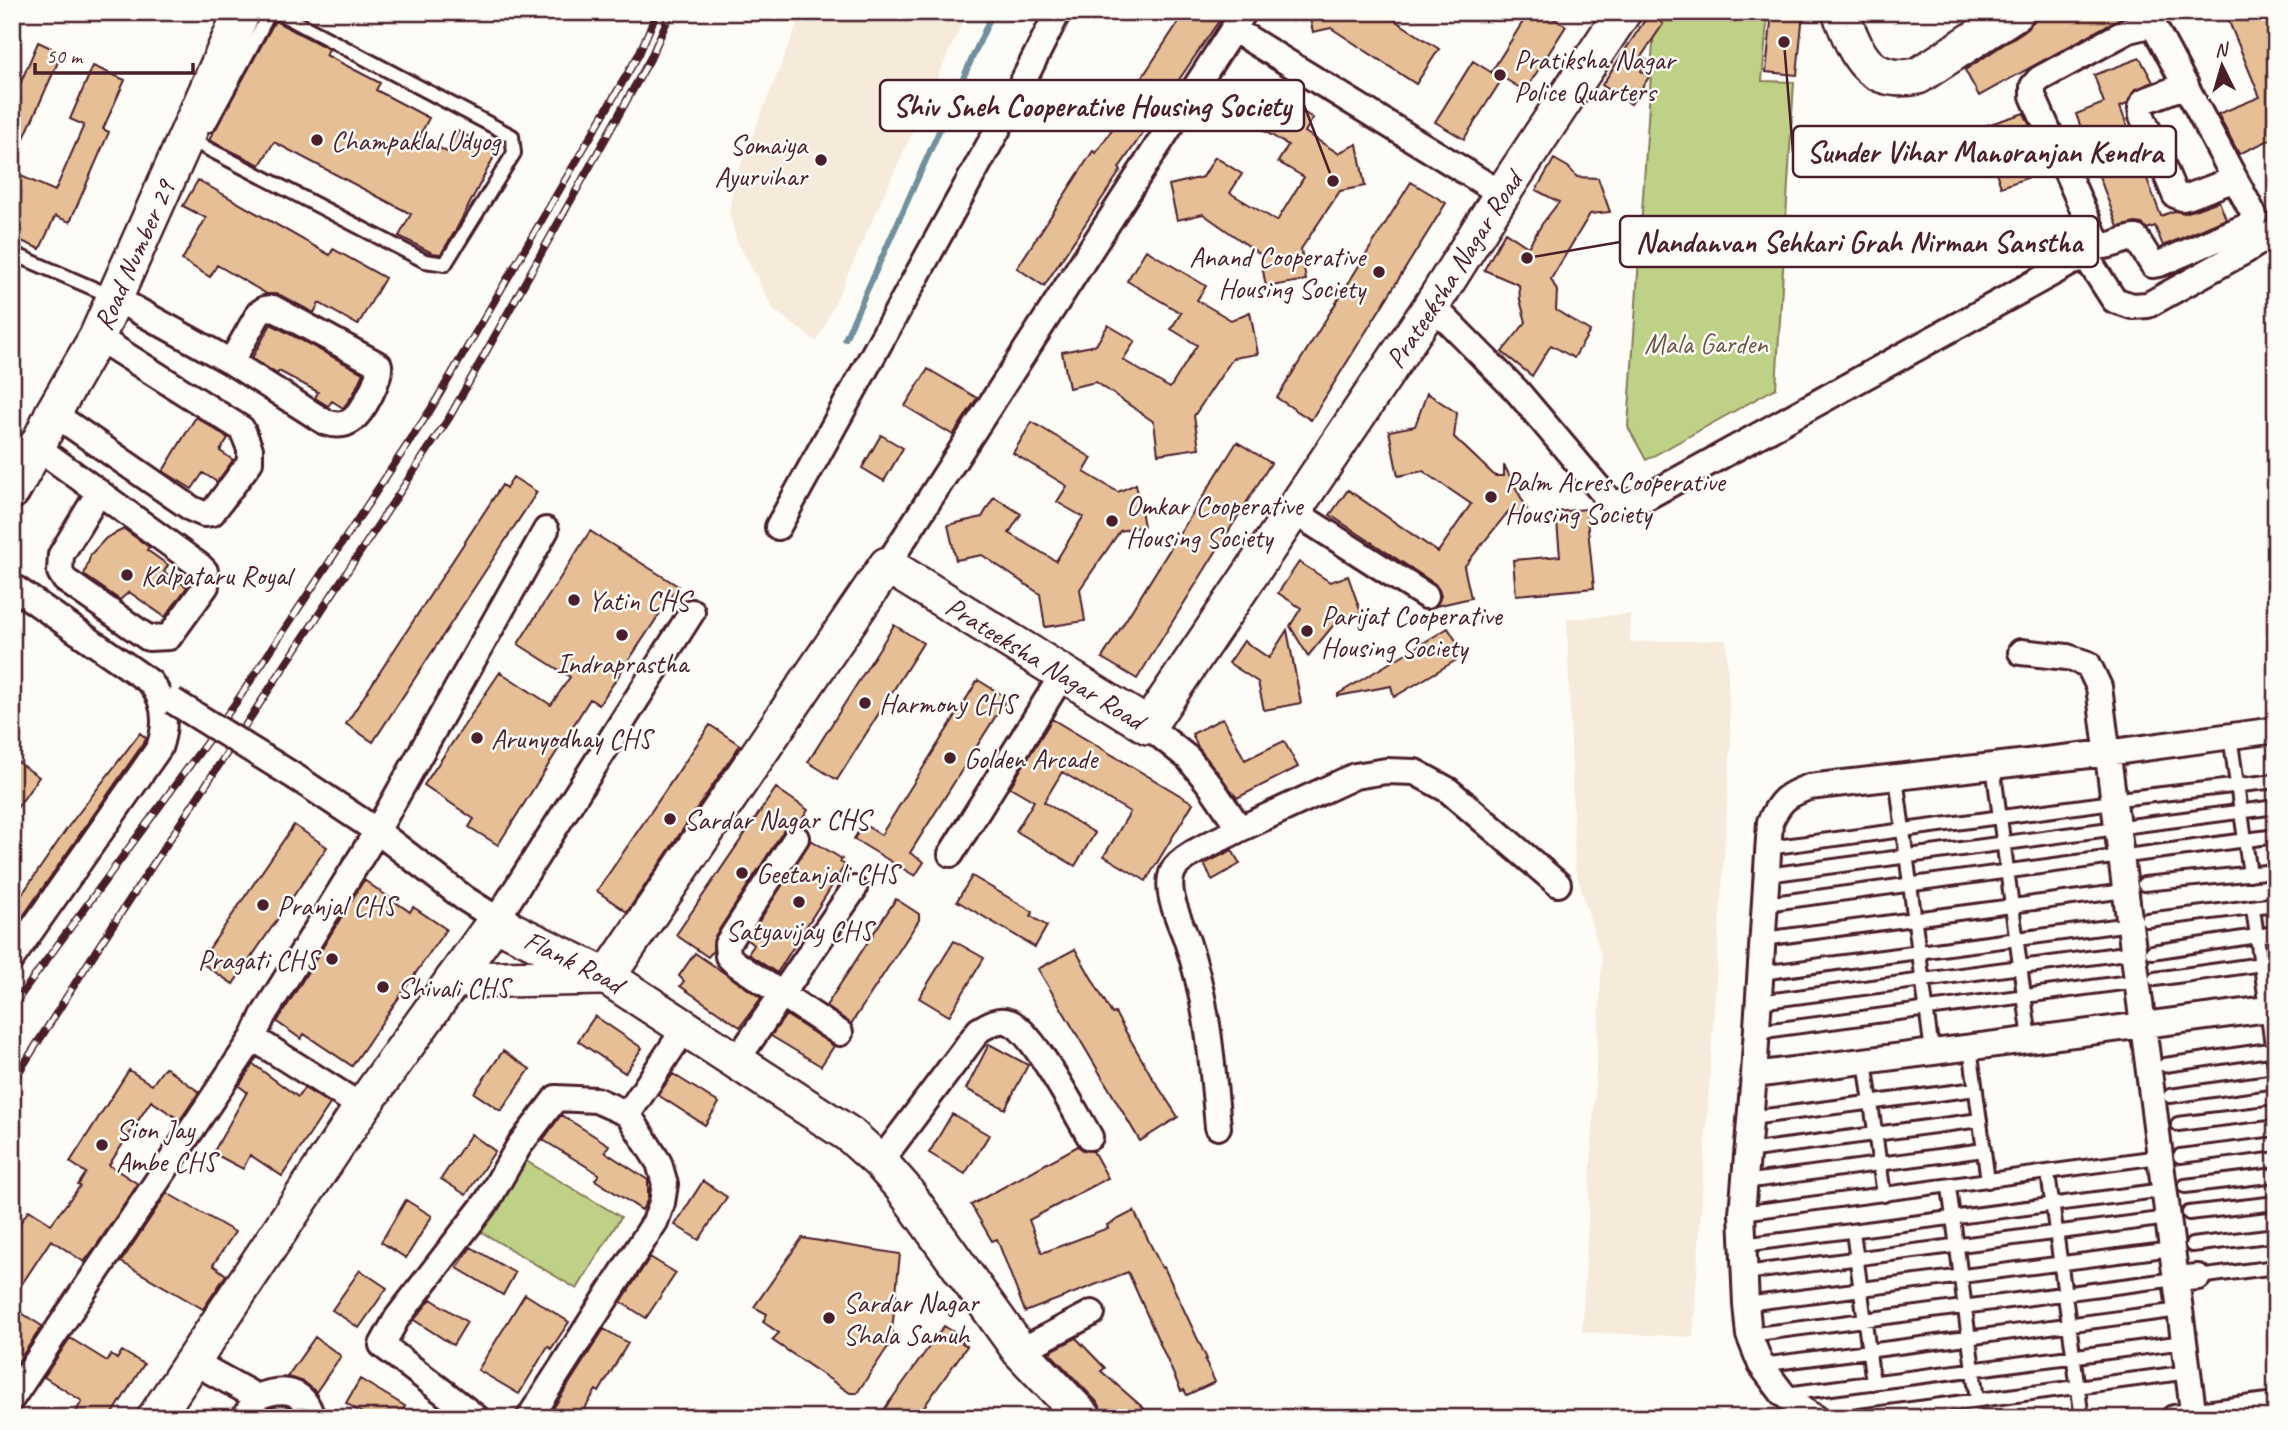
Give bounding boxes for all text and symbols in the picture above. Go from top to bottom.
scale bar [35,32,192,76]
north arrow [2186,32,2256,102]
text: N [2214,37,2231,63]
place label: Pratiksha Nagar Police Quarters [1514,42,1678,109]
text: 50 m [46,43,84,69]
marker: Pratiksha Nagar Police Quarters [1492,67,1508,83]
callout: Shiv Sneh Cooperative Housing Society [880,80,1304,131]
text: Shiv Sneh Cooperative Housing Society [893,87,1294,126]
place label: Champaklal Udyog [331,123,502,158]
callout: Sunder Vihar Manoranjan Kendra [1793,126,2176,177]
place label: Somaiya Ayurvihar [714,127,809,194]
marker: Champaklal Udyog [309,132,325,148]
text: Sunder Vihar Manoranjan Kendra [1807,133,2166,171]
marker: Somaiya Ayurvihar [813,152,829,168]
street label: Prateeksha Nagar Road [1378,162,1532,375]
street label: Road Number 29 [85,172,184,335]
callout: Nandanvan Sehkari Grah Nirman Sanstha [1620,216,2098,267]
text: Nandanvan Sehkari Grah Nirman Sanstha [1636,223,2085,261]
place label: Anand Cooperative Housing Society [1189,239,1367,306]
marker: Anand Cooperative Housing Society [1371,264,1387,280]
park label: Mala Garden [1644,326,1769,361]
place label: Palm Acres Cooperative Housing Society [1505,464,1727,531]
place label: Omkar Cooperative Housing Society [1126,488,1304,555]
marker: Palm Acres Cooperative Housing Society [1483,489,1499,505]
marker: Omkar Cooperative Housing Society [1104,513,1120,529]
place label: Kalpataru Royal [141,558,296,593]
marker: Kalpataru Royal [119,567,135,583]
place label: Yatin CHS [588,583,695,618]
street label: Prateeksha Nagar Road [939,589,1154,739]
marker: Yatin CHS [566,592,582,608]
place label: Parijat Cooperative Housing Society [1321,598,1503,665]
marker: Parijat Cooperative Housing Society [1299,623,1315,639]
marker: Indraprastha [614,627,630,643]
place label: Indraprastha [556,646,690,681]
place label: Harmony CHS [879,686,1020,721]
marker: Harmony CHS [857,695,873,711]
place label: Arunyodhay CHS [491,721,656,756]
marker: Arunyodhay CHS [469,730,485,746]
place label: Golden Arcade [964,741,1099,776]
marker: Golden Arcade [942,750,958,766]
place label: Sardar Nagar CHS [684,802,874,837]
marker: Sardar Nagar CHS [662,811,678,827]
place label: Geetanjali CHS [756,856,903,891]
marker: Geetanjali CHS [734,865,750,881]
place label: Pranjal CHS [277,888,400,923]
marker: Satyavijay CHS [791,894,807,910]
marker: Pranjal CHS [255,897,271,913]
place label: Satyavijay CHS [725,913,877,948]
street label: Flank Road [518,922,633,1003]
place label: Pragati CHS [198,942,322,977]
marker: Pragati CHS [324,951,340,967]
place label: Shivali CHS [397,970,514,1005]
marker: Shivali CHS [375,979,391,995]
place label: Sion Jay Ambe CHS [116,1112,221,1179]
marker: Sion Jay Ambe CHS [94,1137,110,1153]
place label: Sardar Nagar Shala Samuh [843,1285,980,1352]
marker: Sardar Nagar Shala Samuh [821,1310,837,1326]

